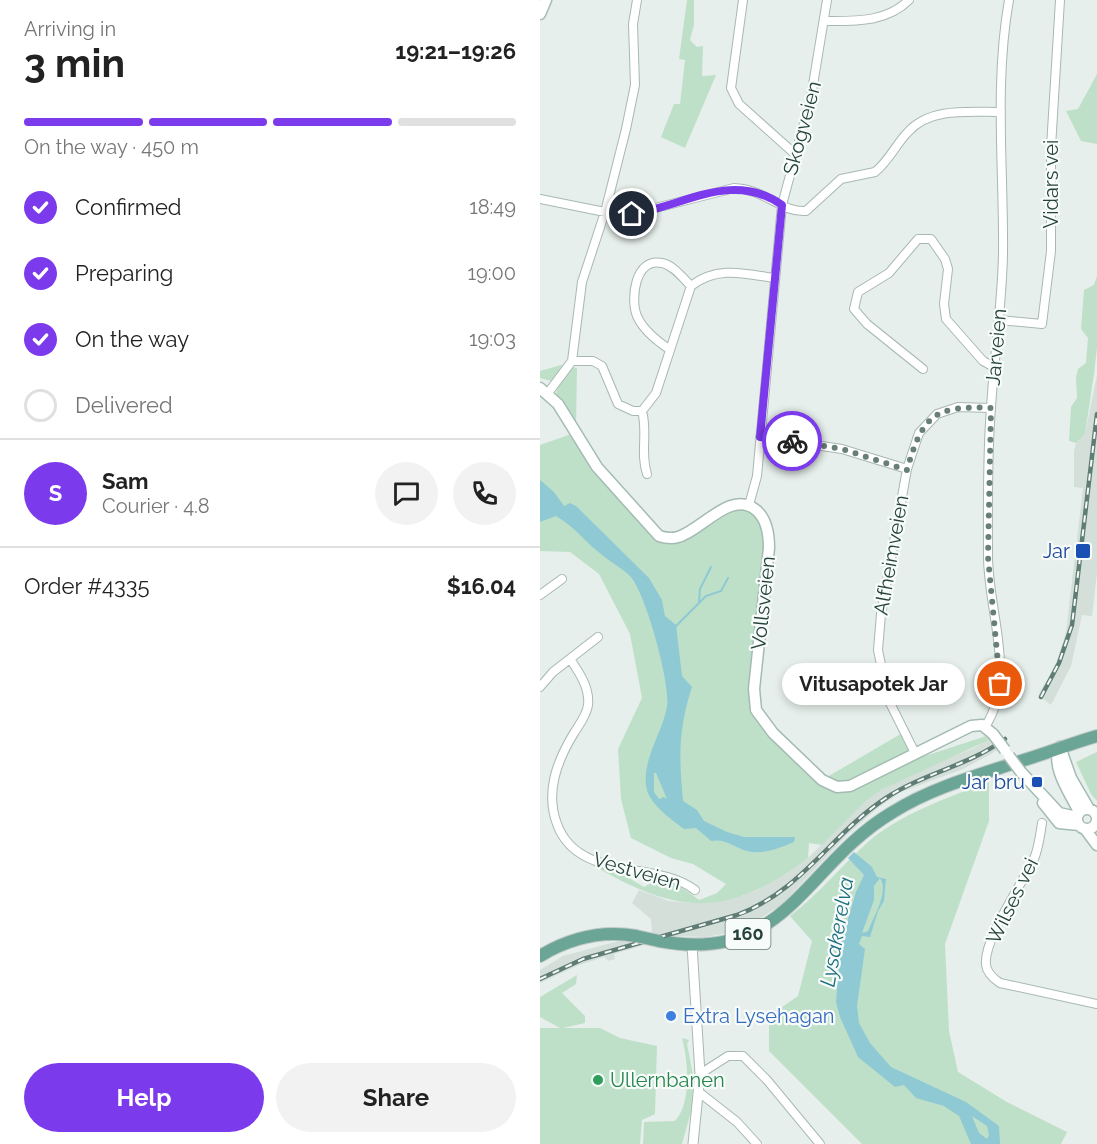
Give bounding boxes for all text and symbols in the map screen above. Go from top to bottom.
text: Arriving in [24,17,116,41]
text: 19:21–19:26 [395,38,516,64]
text: 3 min [24,40,125,86]
street label: Skogveien [778,78,826,178]
text: On the way · 450 m [24,135,199,159]
street label: Vidars vei [1039,140,1063,228]
pin [606,188,657,239]
icon: check [24,191,57,224]
text: Confirmed [75,194,182,220]
text: 18:49 [469,195,516,219]
icon: home [615,197,648,230]
icon: check [24,257,57,290]
text: Preparing [75,260,173,286]
text: 19:00 [467,261,516,285]
street label: Jarveien [981,308,1011,386]
icon: check [24,323,57,356]
text: On the way [75,326,189,352]
text: 19:03 [469,327,516,351]
text: Delivered [75,392,173,418]
courier [762,411,822,471]
icon: bike [776,425,809,458]
button: chat [375,462,438,525]
button: phone [453,462,516,525]
text: Sam [102,468,149,494]
text: S [49,480,62,506]
street label: Alfheimveien [869,493,913,617]
text: Courier · 4.8 [102,494,210,518]
place label: Jar [1043,539,1070,563]
marker: Jar [1074,542,1092,560]
street label: Vollsveien [746,555,780,651]
text: Order #4335 [24,573,149,599]
text: $16.04 [447,573,516,599]
pin [974,658,1025,709]
callout: Vitusapotek Jar [781,663,964,705]
icon: bag [983,667,1016,700]
text: Vitusapotek Jar [799,672,948,696]
place label: Jar bru [962,770,1025,794]
marker: Jar bru [1030,775,1044,789]
street label: Vestveien [590,847,684,895]
street label: Wilses vei [981,854,1043,948]
water label: Lysakerelva [815,875,858,989]
road number: 160 [726,919,770,949]
place label: Extra Lysehagan [683,1004,834,1028]
marker: Extra Lysehagan [664,1009,678,1023]
button: Help [24,1063,264,1132]
button: Share [276,1063,516,1132]
place label: Ullernbanen [610,1068,725,1092]
marker: Ullernbanen [591,1073,605,1087]

